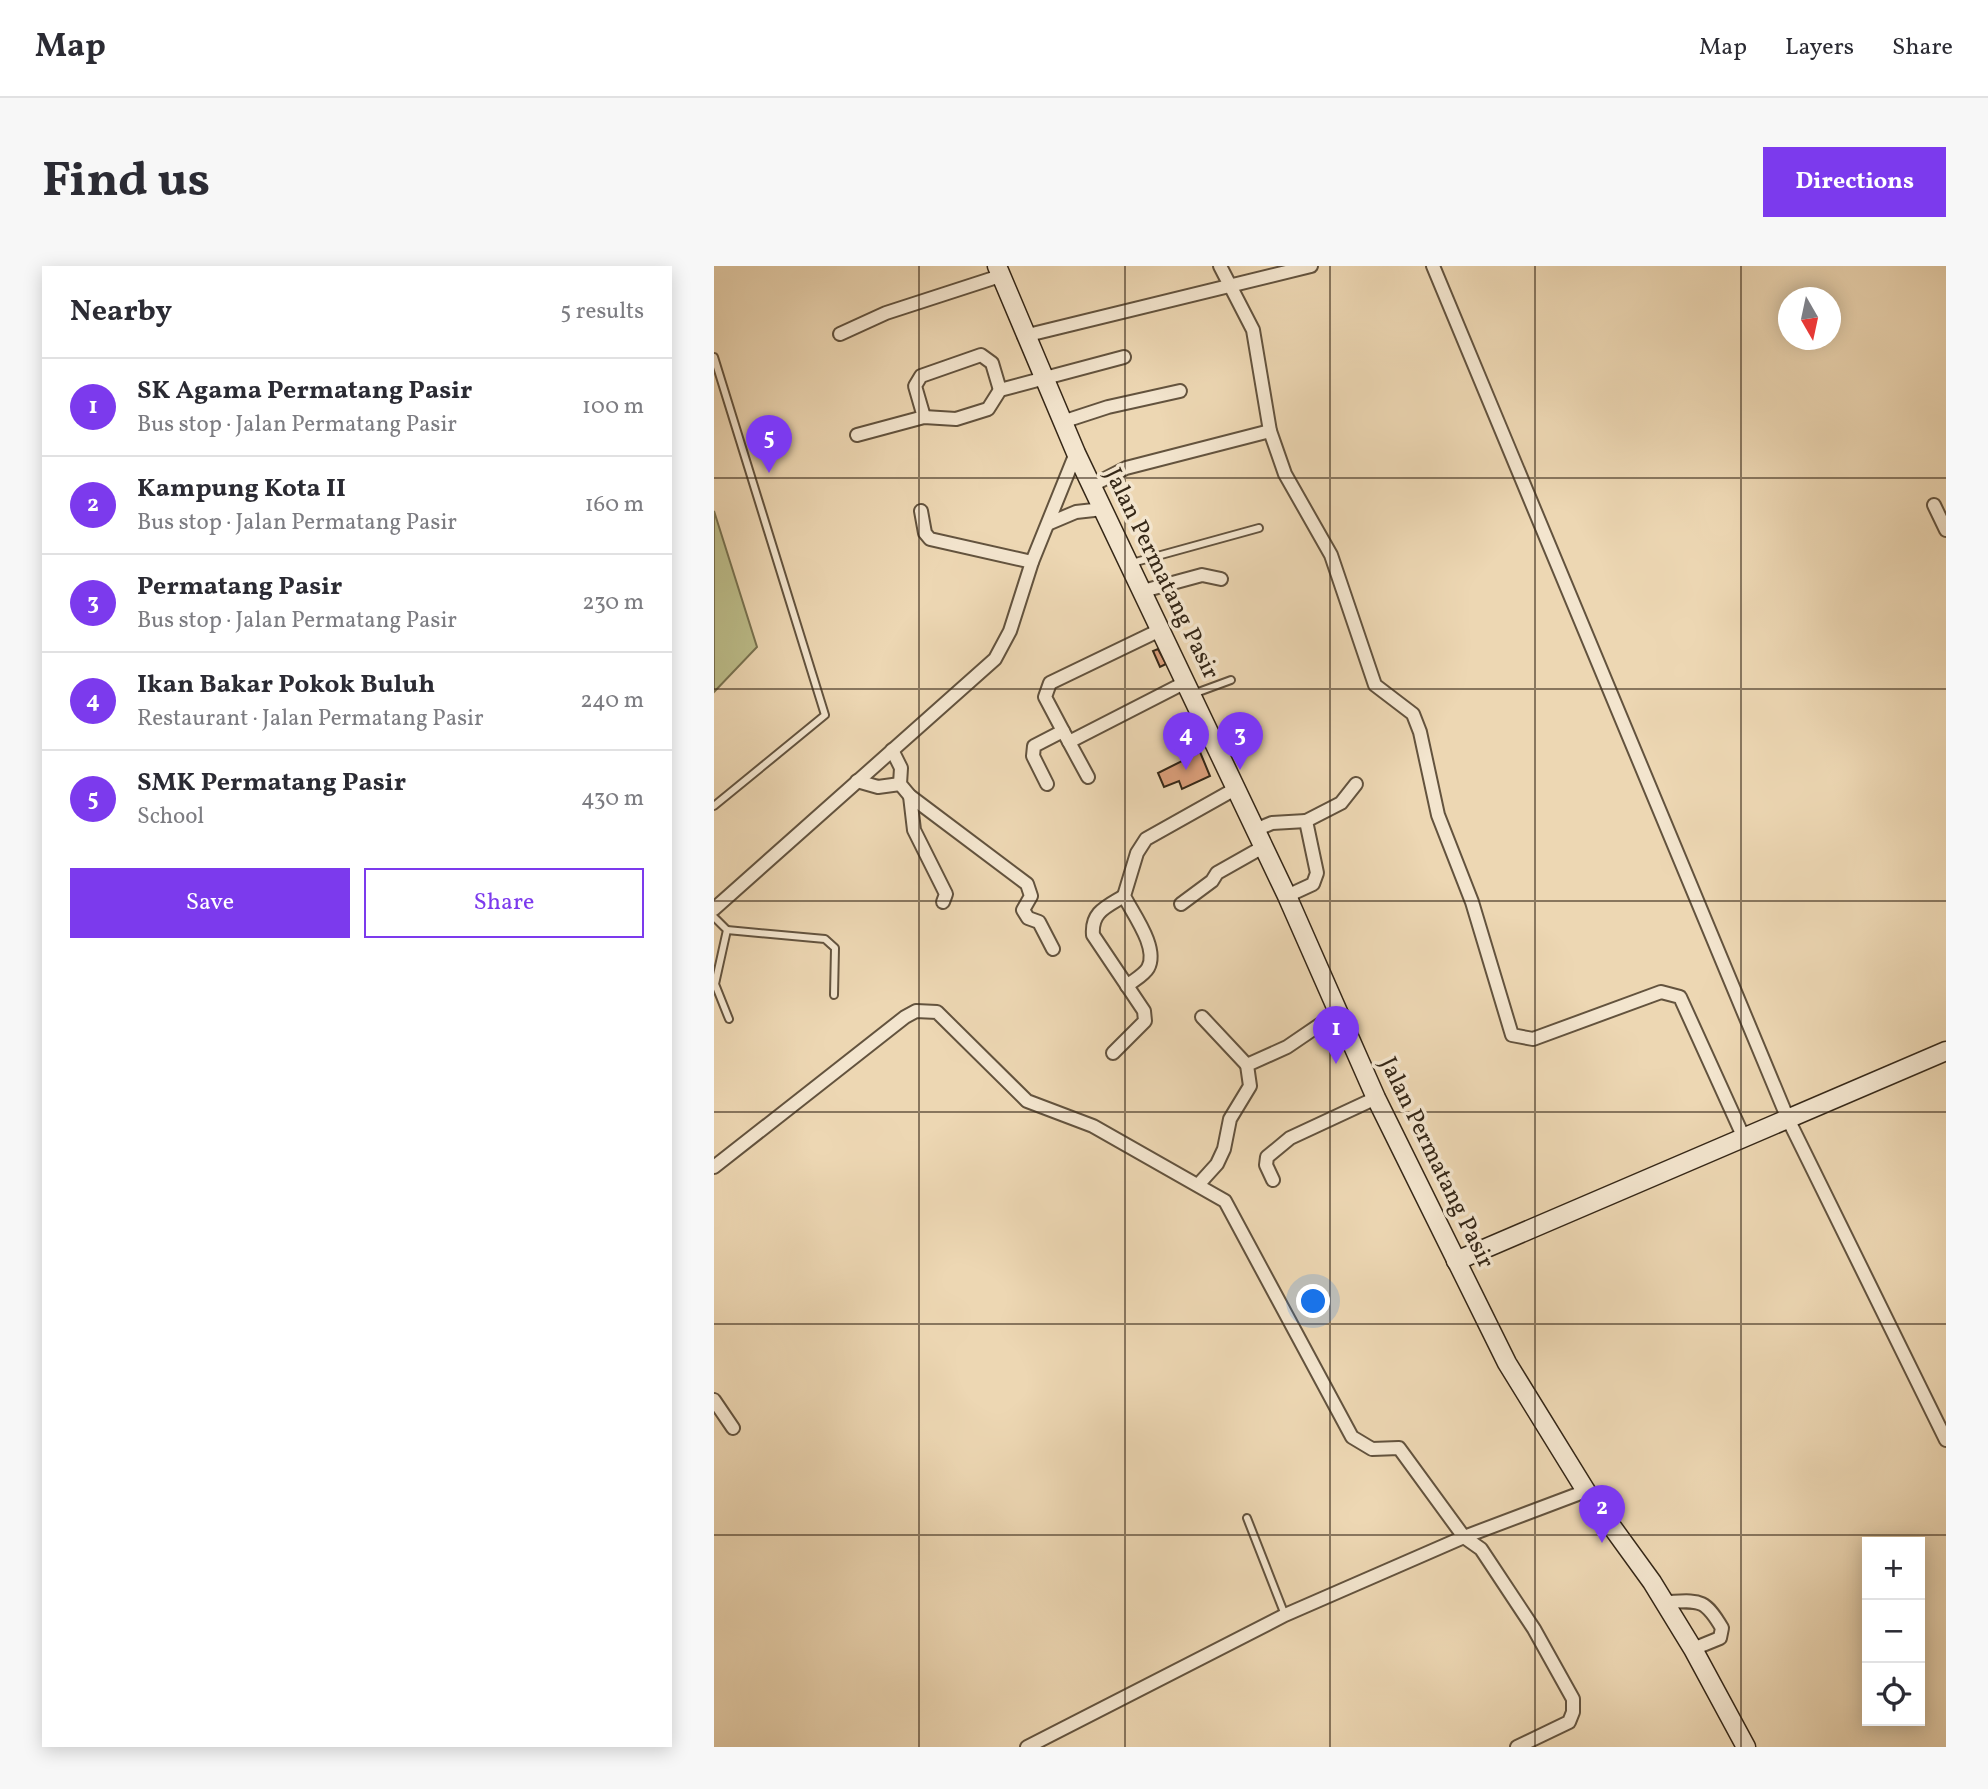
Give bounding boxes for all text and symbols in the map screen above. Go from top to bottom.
text: Map [35,25,106,71]
text: Map [1699,31,1747,65]
text: Layers [1785,31,1854,65]
text: Share [1892,31,1953,65]
button: Directions [1763,147,1946,217]
text: Find us [42,148,210,217]
north arrow [1778,287,1841,350]
text: Nearby [70,291,172,333]
text: 5 results [560,296,644,328]
text: SK Agama Permatang Pasir [137,373,472,409]
text: 1 [88,391,98,423]
text: 100 m [582,391,644,423]
text: Bus stop · Jalan Permatang Pasir [137,409,457,441]
pin: 5 [746,415,792,473]
street label: Jalan Permatang Pasir [1095,463,1227,685]
text: Kampung Kota II [137,471,346,507]
text: 2 [87,489,99,521]
text: 160 m [585,489,644,521]
text: Bus stop · Jalan Permatang Pasir [137,507,457,539]
text: Permatang Pasir [137,569,342,605]
text: 3 [87,587,99,619]
text: 230 m [582,587,644,619]
text: Bus stop · Jalan Permatang Pasir [137,605,457,637]
text: Ikan Bakar Pokok Buluh [137,667,435,703]
text: 4 [86,685,100,717]
text: 240 m [580,685,644,717]
text: Restaurant · Jalan Permatang Pasir [137,703,484,735]
pin: 4 [1163,712,1209,770]
pin: 3 [1217,712,1263,770]
text: SMK Permatang Pasir [137,765,406,801]
text: 5 [87,783,99,815]
text: 430 m [581,783,644,815]
text: School [137,801,204,833]
button: Save [70,868,350,938]
button: Share [364,868,644,938]
pin: 1 [1313,1006,1359,1064]
street label: Jalan Permatang Pasir [1370,1052,1502,1274]
your location [1296,1284,1330,1318]
pin: 2 [1579,1485,1625,1543]
map controls [1862,1537,1925,1726]
button: + [1862,1537,1925,1600]
button: − [1862,1600,1925,1663]
button: locate [1862,1663,1925,1726]

